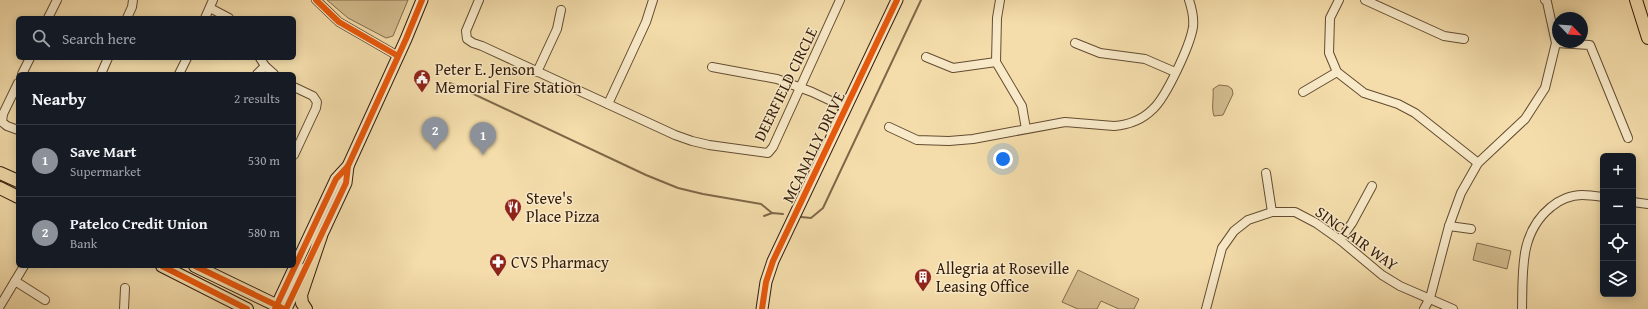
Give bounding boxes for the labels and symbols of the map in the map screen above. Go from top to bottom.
north arrow [1552,12,1588,48]
street label: DEERFIELD CIRCLE [747,23,823,145]
place label: Peter E. Jenson Memorial Fire Station [435,57,582,99]
public building icon: Peter E. Jenson Memorial Fire Station [412,68,432,93]
street label: MCANALLY DRIVE [776,87,850,207]
pin: 2 [422,117,448,150]
pin: 1 [470,122,496,155]
your location [993,149,1013,169]
place label: Steve's Place Pizza [526,186,600,228]
restaurant icon: Steve's Place Pizza [503,197,523,222]
street label: SINCLAIR WAY [1311,200,1404,277]
place label: CVS Pharmacy [511,250,609,274]
pharmacy icon: CVS Pharmacy [488,252,508,277]
place label: Allegria at Roseville Leasing Office [936,256,1069,298]
building icon: Allegria at Roseville Leasing Office [913,267,933,292]

